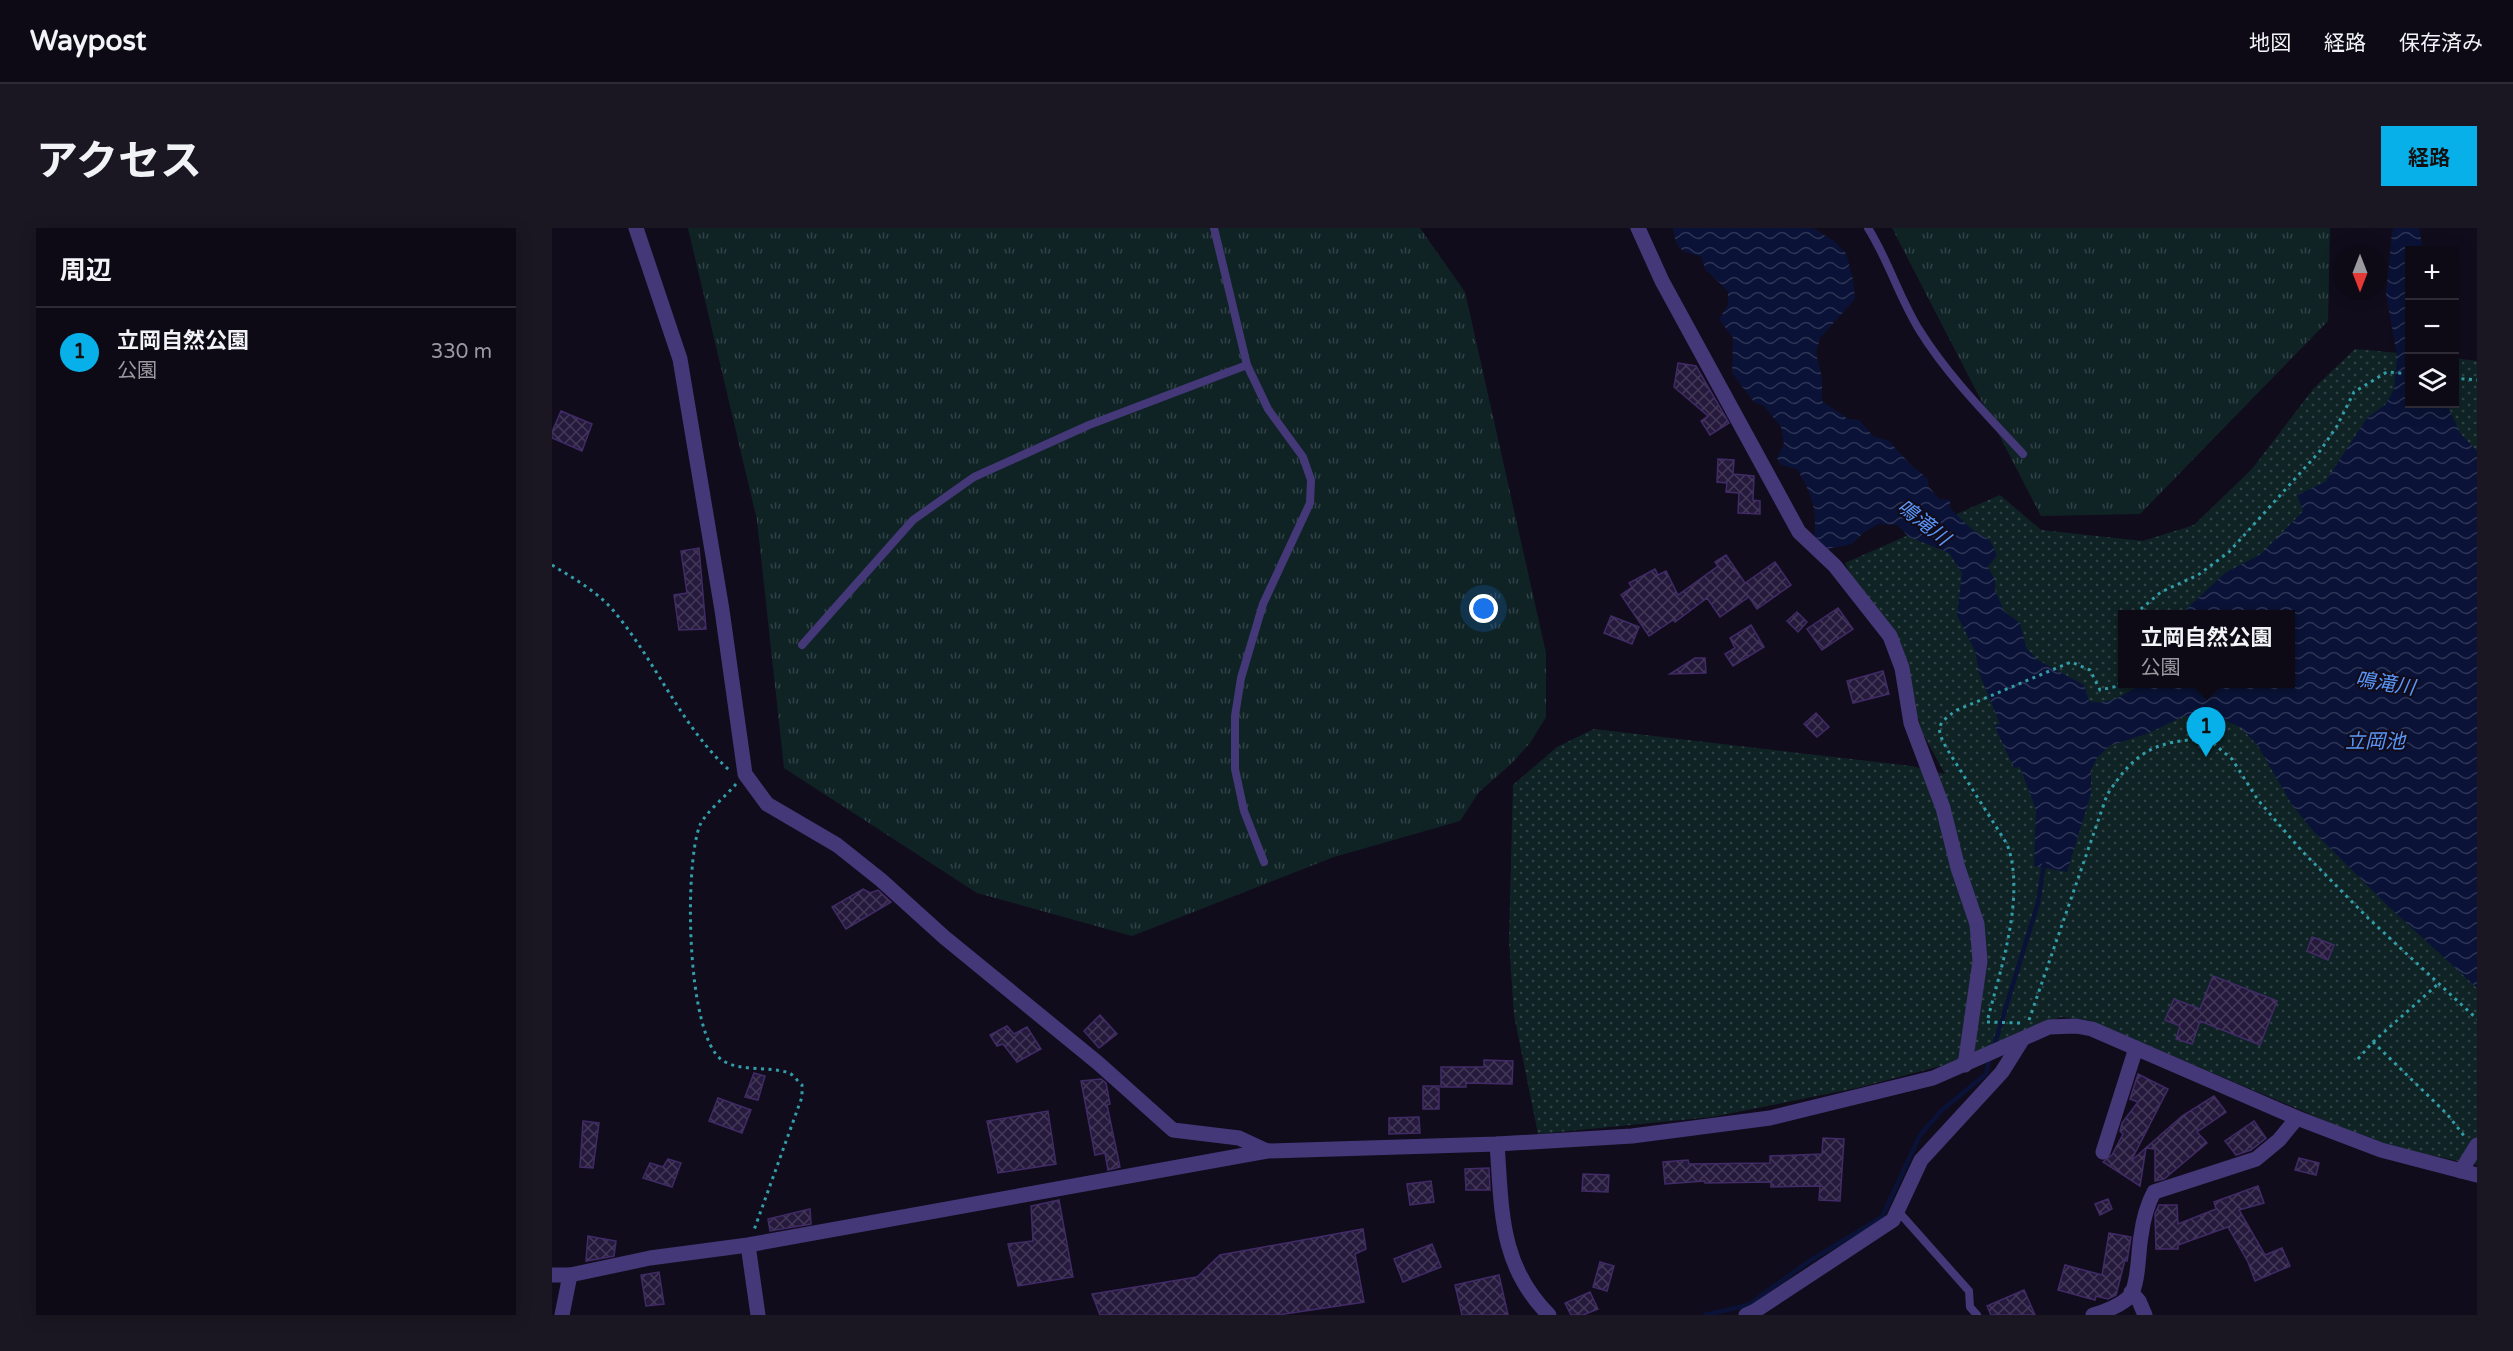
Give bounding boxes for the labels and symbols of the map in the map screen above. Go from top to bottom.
north arrow [2333,246,2387,300]
water label: 鳴滝川 [1892,495,1956,552]
your location [1469,594,1498,623]
water label: 鳴滝川 [2353,667,2418,701]
pin: 1 [2186,708,2226,757]
water label: 立岡池 [2345,730,2407,754]

